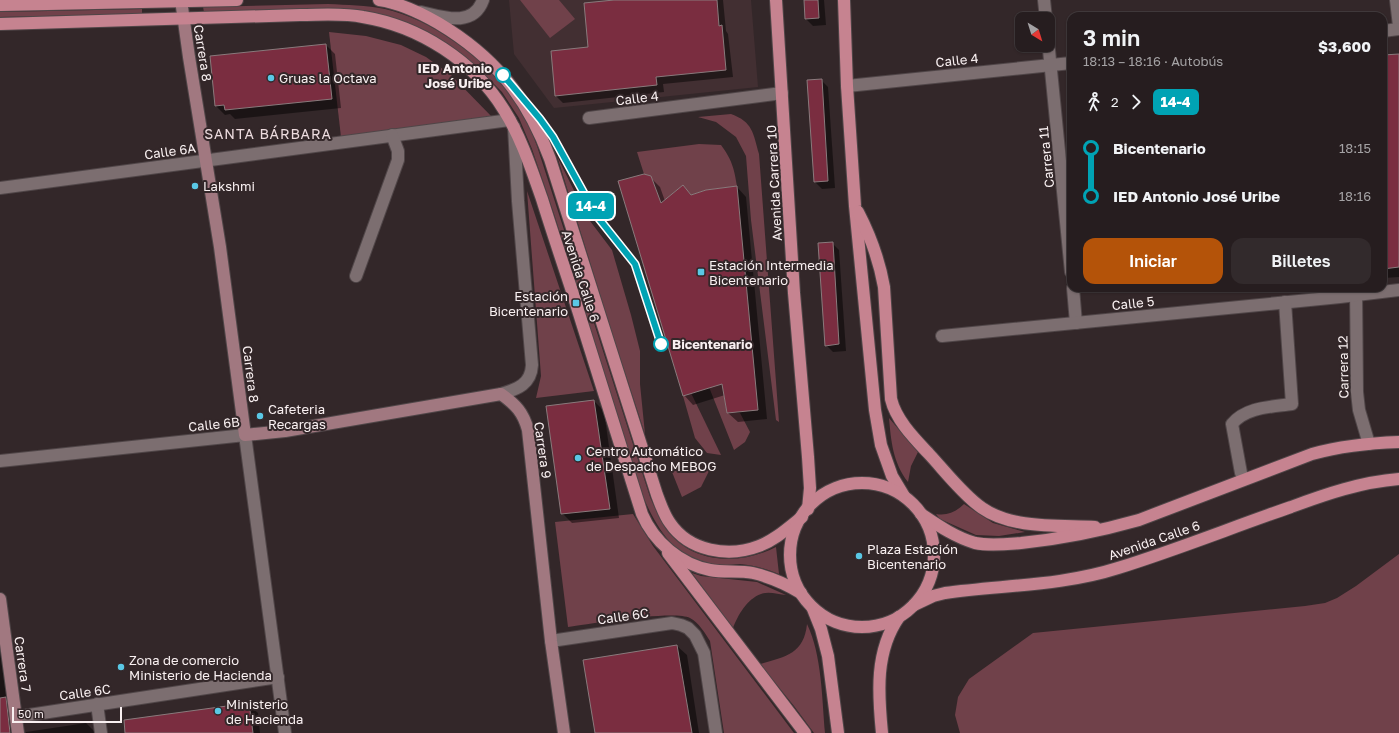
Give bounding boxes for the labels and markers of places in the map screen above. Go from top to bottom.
place label: IED Antonio José Uribe [418,60,492,91]
marker: IED Antonio José Uribe [495,67,511,83]
place label: Gruas la Octava [279,70,377,86]
marker: Gruas la Octava [266,73,276,83]
place label: Lakshmi [203,178,255,194]
marker: Lakshmi [190,181,200,191]
place label: Estación Intermedia Bicentenario [709,257,834,288]
marker: Estación Intermedia Bicentenario [696,267,706,277]
place label: Estación Bicentenario [489,288,568,319]
marker: Estación Bicentenario [571,298,581,308]
marker: Bicentenario [653,336,669,352]
place label: Bicentenario [672,336,753,352]
place label: Cafeteria Recargas [268,401,326,432]
marker: Cafeteria Recargas [255,411,265,421]
place label: Centro Automático de Despacho MEBOG [586,443,716,474]
marker: Centro Automático de Despacho MEBOG [573,453,583,463]
place label: Plaza Estación Bicentenario [867,541,958,572]
marker: Plaza Estación Bicentenario [854,551,864,561]
place label: Zona de comercio Ministerio de Hacienda [129,652,272,683]
marker: Zona de comercio Ministerio de Hacienda [116,662,126,672]
place label: Ministerio de Hacienda [226,696,303,727]
marker: Ministerio de Hacienda [213,706,223,716]

